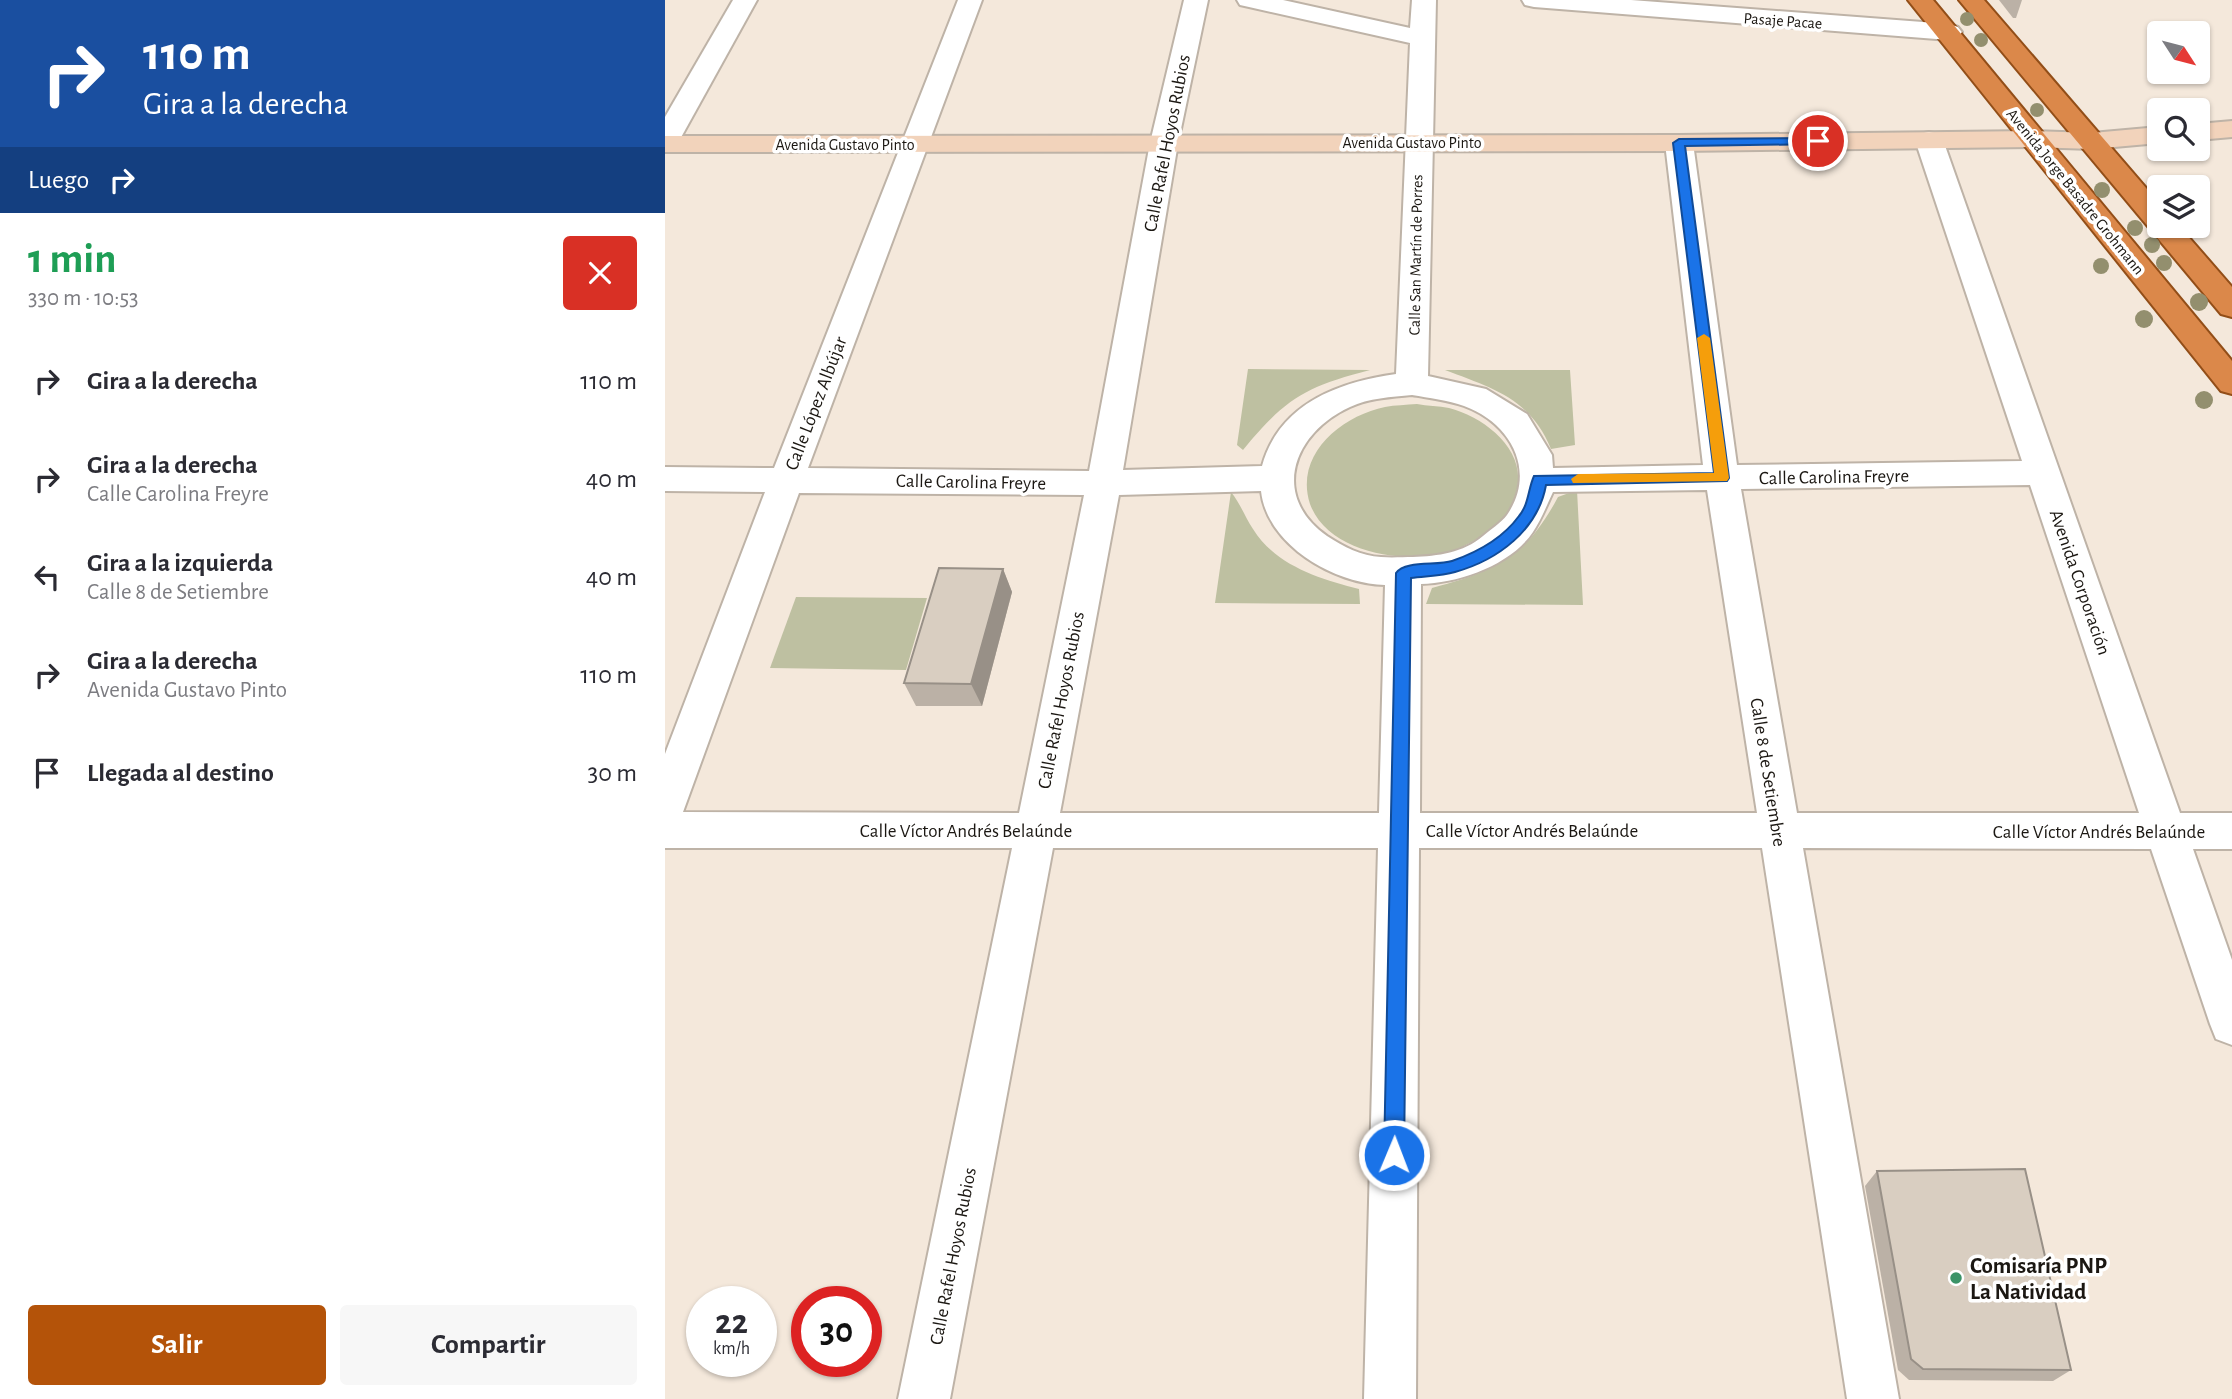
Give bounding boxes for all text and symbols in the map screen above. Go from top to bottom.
street label: Pasaje Pacae [1743,10,1823,33]
north arrow [2147,21,2210,84]
map controls [2147,21,2210,238]
icon: right [28,28,119,119]
text: 110 m [143,30,251,79]
street label: Calle Rafel Hoyos Rubios [1141,53,1194,234]
text: Gira a la derecha [143,88,348,120]
button: search [2147,98,2210,161]
street label: Avenida Jorge Basadre Grohmann [2003,106,2147,278]
pin [1788,111,1848,171]
icon: arrive [1799,122,1837,160]
street label: Avenida Gustavo Pinto [1342,135,1482,151]
street label: Avenida Gustavo Pinto [775,137,915,153]
icon: right [103,161,141,199]
text: Luego [28,167,89,193]
street label: Calle San Martín de Porres [1407,174,1425,336]
button: layers [2147,175,2210,238]
button: close [563,236,637,310]
text: 1 min [28,238,117,280]
text: 330 m · 10:53 [28,287,139,310]
street label: Calle López Albújar [782,334,851,473]
icon: right [28,362,66,400]
text: Gira a la derecha [87,368,258,394]
text: 110 m [580,368,637,394]
text: Gira a la derecha [87,452,258,478]
icon: right [28,460,66,498]
text: 40 m [586,466,637,492]
street label: Calle Carolina Freyre [1759,467,1909,488]
street label: Calle Carolina Freyre [896,472,1046,493]
text: Calle Carolina Freyre [87,483,269,506]
street label: Avenida Corporación [2046,507,2113,658]
text: Gira a la izquierda [87,550,273,576]
icon: left [28,558,66,596]
text: 40 m [586,564,637,590]
text: Calle 8 de Setiembre [87,581,269,604]
street label: Calle Rafel Hoyos Rubios [1035,610,1088,791]
text: Gira a la derecha [87,648,258,674]
icon: right [28,656,66,694]
text: 110 m [580,662,637,688]
text: Avenida Gustavo Pinto [87,679,287,702]
street label: Calle 8 de Setiembre [1746,697,1789,848]
icon: arrive [28,754,66,792]
text: Llegada al destino [87,760,274,786]
text: 30 m [587,760,637,786]
street label: Calle Víctor Andrés Belaúnde [860,822,1072,841]
street label: Calle Víctor Andrés Belaúnde [1426,822,1638,841]
street label: Calle Víctor Andrés Belaúnde [1993,823,2205,842]
position arrow [1357,1118,1431,1192]
street label: Calle Rafel Hoyos Rubios [927,1166,980,1347]
place label: Comisaría PNP La Natividad [1970,1255,2107,1304]
marker: Comisaría PNP La Natividad [1948,1270,1964,1286]
speed limit sign: 30 [791,1286,882,1377]
button: Salir [28,1305,326,1385]
button: Compartir [340,1305,637,1385]
text: 22 [715,1305,748,1340]
text: km/h [713,1340,750,1358]

